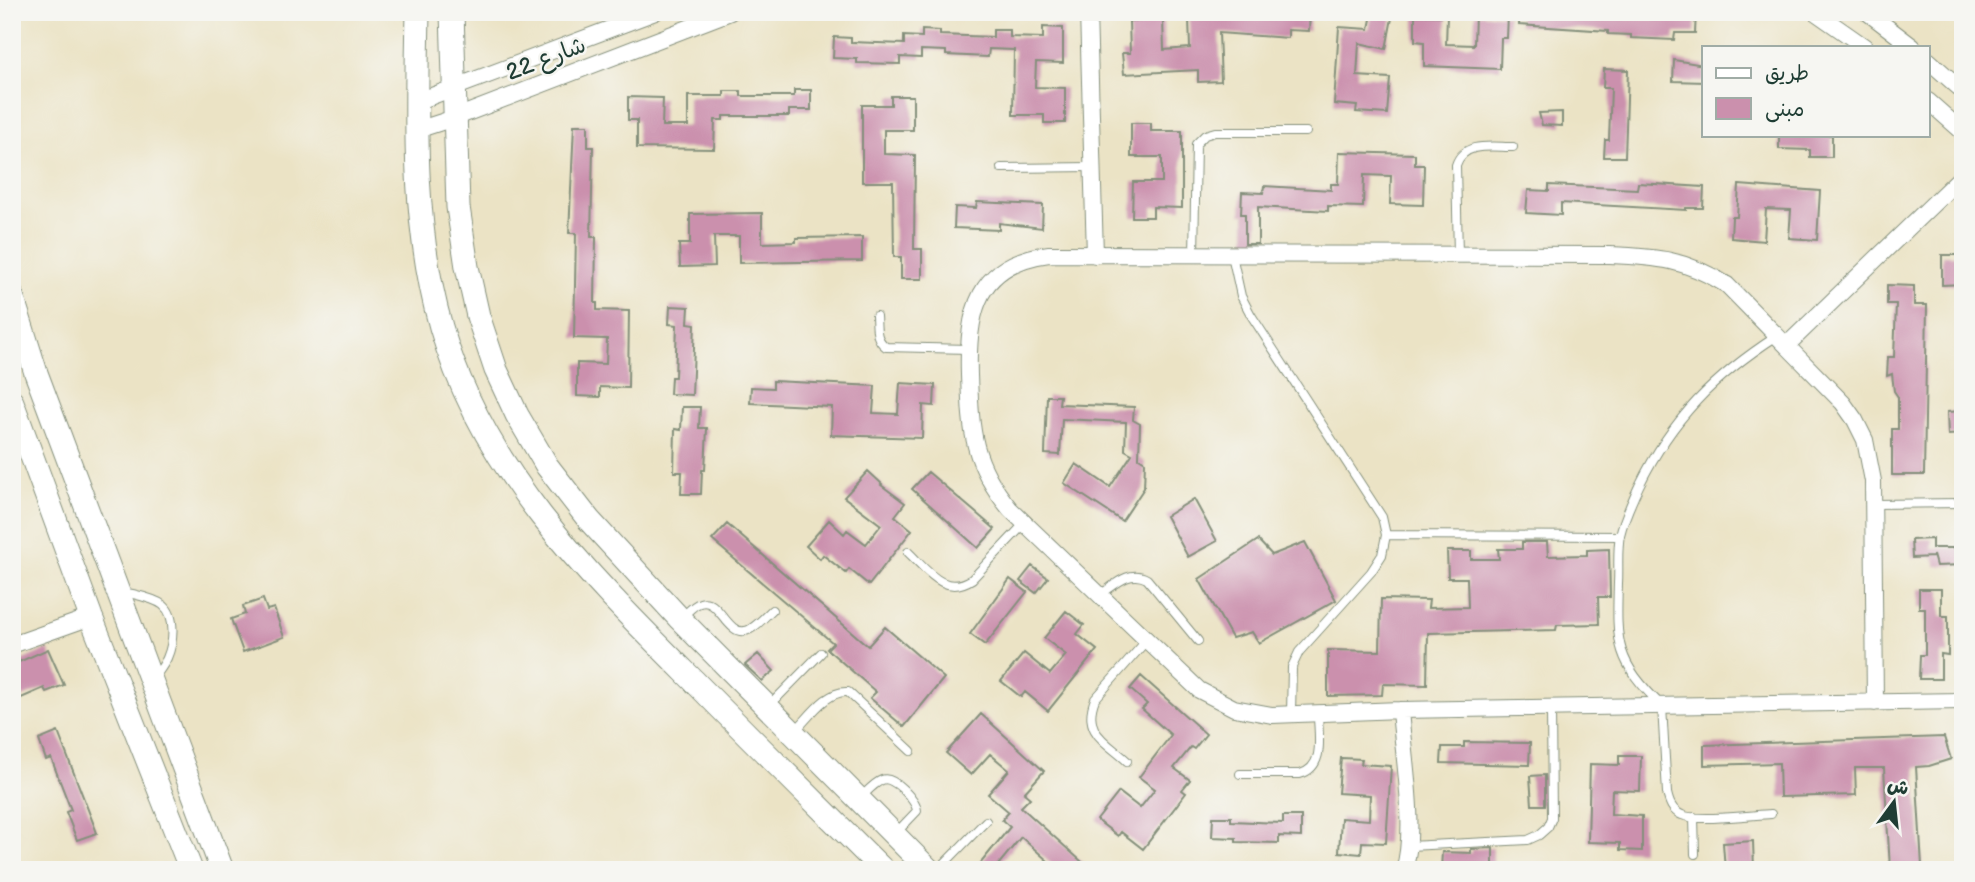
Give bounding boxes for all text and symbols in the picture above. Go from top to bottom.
street label: شارع 22 [502,31,590,88]
legend [1702,46,1930,136]
text: طريق [1765,61,1809,86]
text: مبنى [1765,97,1804,123]
north arrow [1860,766,1930,836]
text: ش [1885,773,1911,801]

